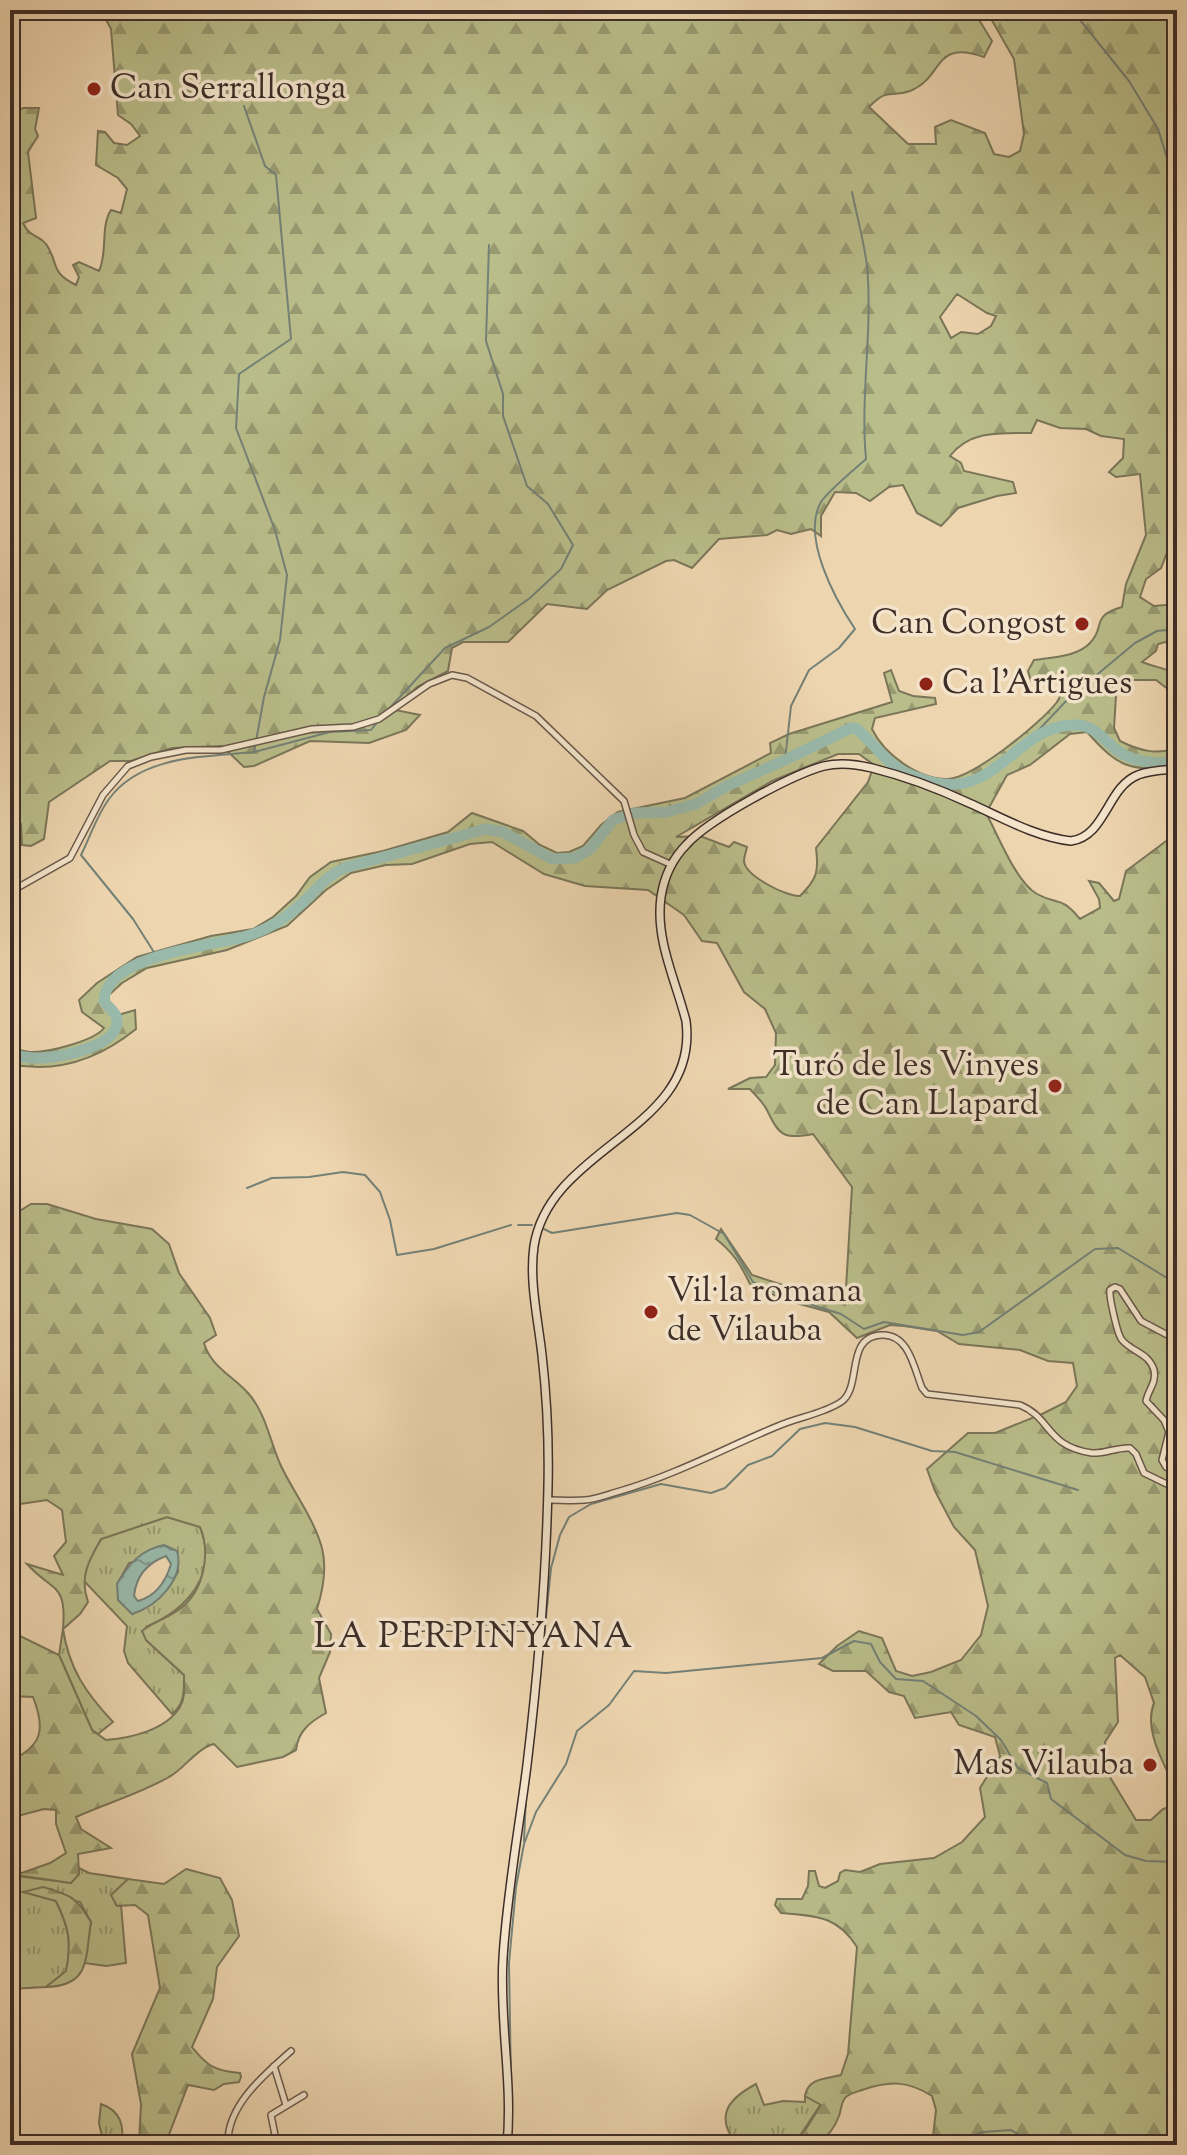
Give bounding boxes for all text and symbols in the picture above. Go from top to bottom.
place label: Can Serrallonga [110,65,346,114]
marker: Can Serrallonga [85,80,103,98]
place label: Can Congost [871,600,1066,649]
marker: Can Congost [1073,615,1091,633]
place label: Ca l'Artigues [942,660,1132,709]
marker: Ca l'Artigues [917,675,935,693]
place label: Turó de les Vinyes de Can Llapard [773,1042,1039,1130]
marker: Turó de les Vinyes de Can Llapard [1046,1077,1064,1095]
place label: Vil·la romana de Vilauba [667,1268,862,1356]
marker: Vil·la romana de Vilauba [642,1303,660,1321]
district label: LA PERPINYANA [314,1612,634,1664]
place label: Mas Vilauba [953,1741,1134,1790]
marker: Mas Vilauba [1141,1756,1159,1774]

